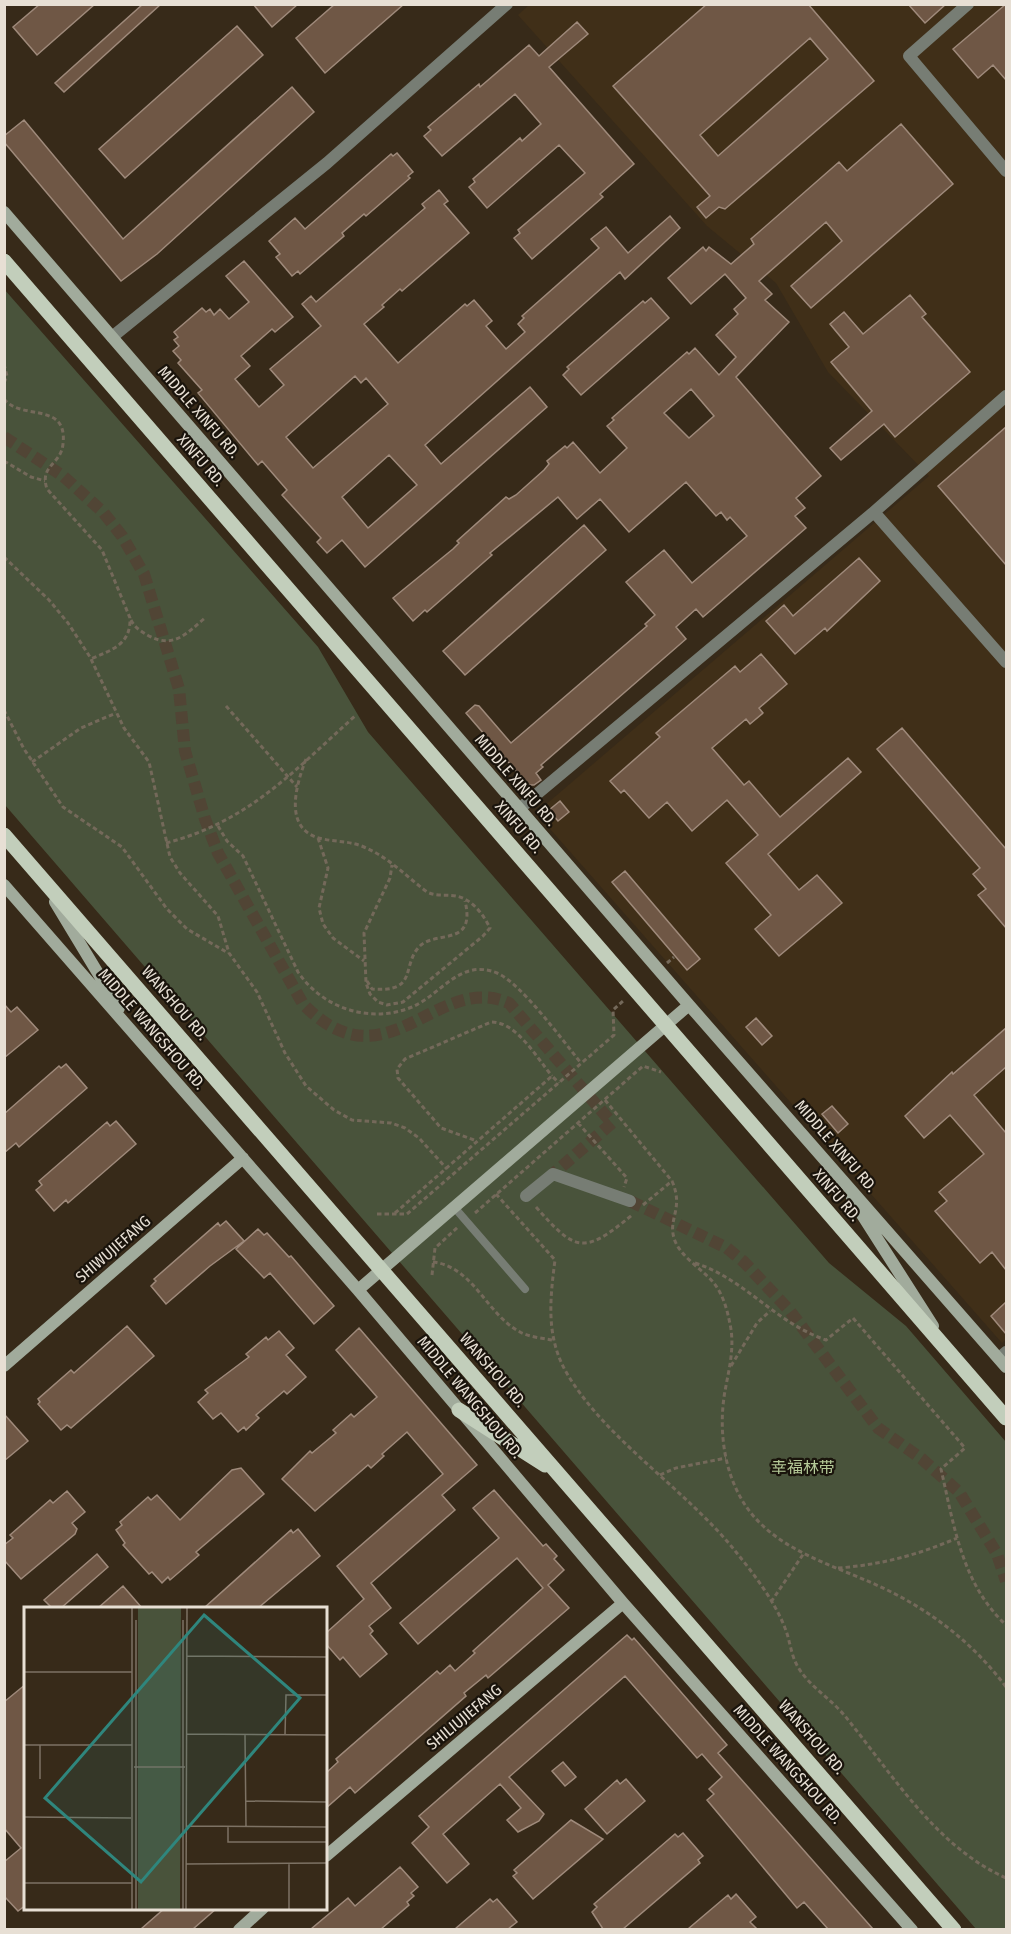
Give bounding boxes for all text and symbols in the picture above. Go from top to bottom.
street label: MIDDLE XINFU RD. [154,362,244,462]
street label: XINFU RD. [173,430,229,490]
street label: MIDDLE XINFU RD. [471,730,561,830]
street label: XINFU RD. [491,797,547,857]
street label: WANSHOU RD. [138,962,212,1044]
street label: MIDDLE WANGSHOU RD. [94,965,210,1093]
street label: MIDDLE XINFU RD. [791,1096,881,1196]
street label: XINFU RD. [809,1165,865,1225]
street label: SHIWUJIEFANG [72,1211,154,1287]
street label: WANSHOU RD. [456,1329,530,1411]
street label: MIDDLE WANGSHOU RD. [413,1332,527,1462]
park label: 幸福林带 [771,1458,835,1477]
inset map [24,1607,327,1910]
street label: SHILIUJIEFANG [423,1680,505,1754]
street label: WANSHOU RD. [775,1696,849,1778]
street label: MIDDLE WANGSHOU RD. [730,1701,846,1827]

